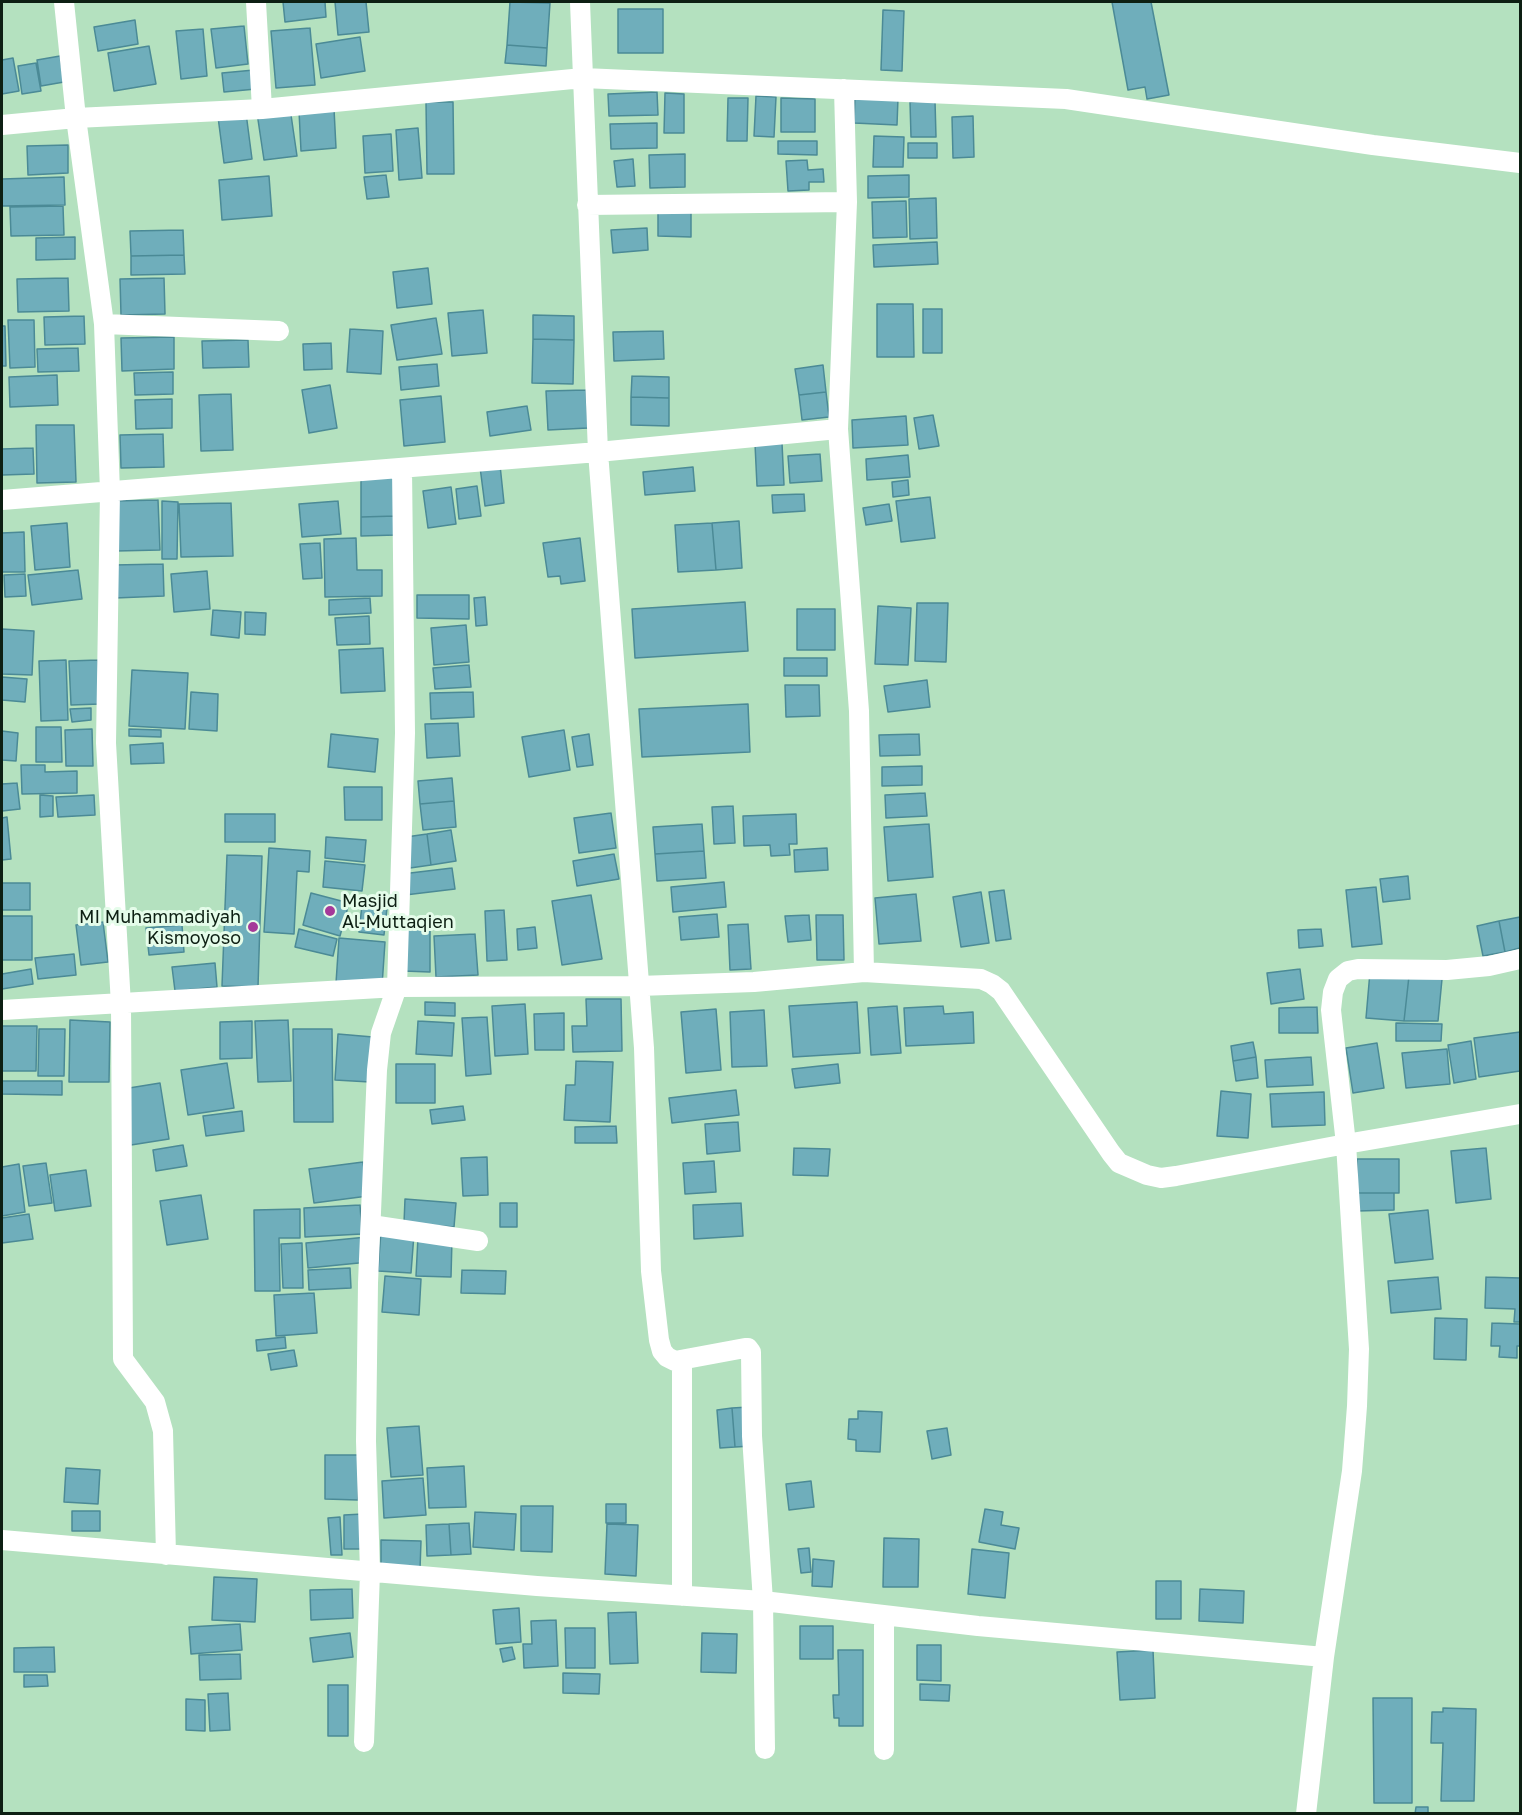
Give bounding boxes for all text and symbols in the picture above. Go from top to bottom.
place label: Masjid Al-Muttaqien [342,890,454,932]
marker: Masjid Al-Muttaqien [323,904,337,918]
place label: MI Muhammadiyah Kismoyoso [79,906,241,948]
marker: MI Muhammadiyah Kismoyoso [246,920,260,934]

